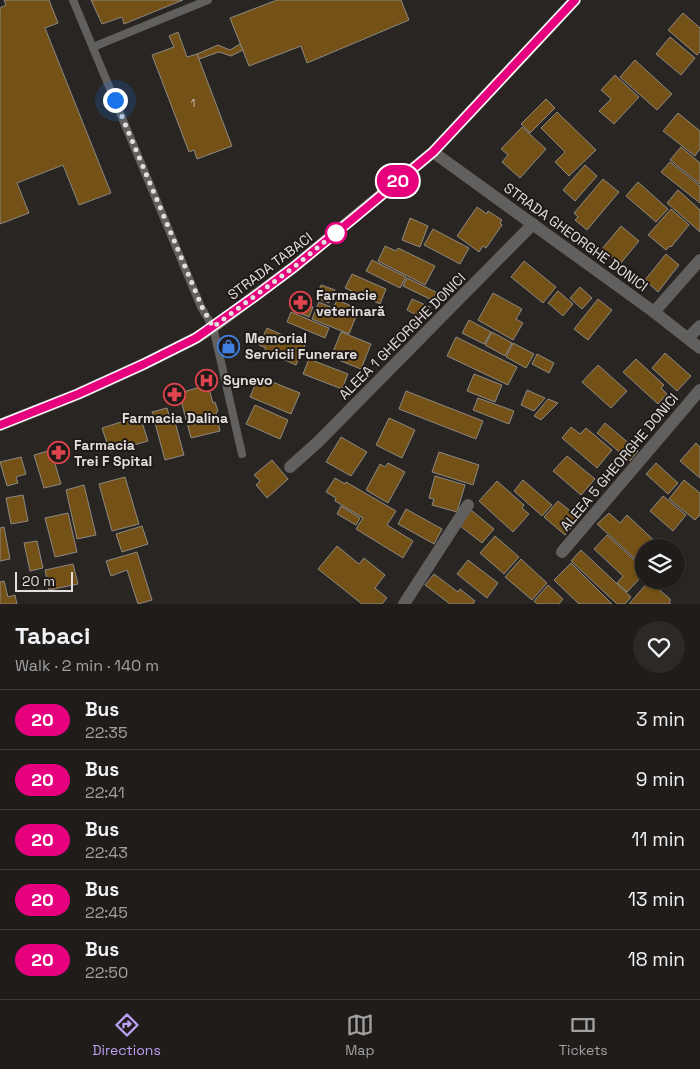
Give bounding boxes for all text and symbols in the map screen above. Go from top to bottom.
your location [103,88,128,113]
house number: 1 [191,96,195,110]
line badge: 20 [376,165,420,197]
text: 20 [387,169,409,192]
street label: STRADA GHEORGHE DONICI [500,179,652,295]
unlabelled marker [325,222,347,244]
street label: STRADA TABACI [224,228,316,304]
street label: ALEEA 1 GHEORGHE DONICI [335,269,469,403]
place label: Farmacie veterinară [316,286,385,320]
pharmacy icon: Farmacie veterinară [288,291,312,315]
place label: Memorial Servicii Funerare [245,329,357,363]
shop icon: Memorial Servicii Funerare [217,334,241,358]
hospital icon: Synevo [195,368,219,392]
place label: Synevo [223,371,273,389]
pharmacy icon: Farmacia Dalina [163,383,187,407]
street label: ALEEA 5 GHEORGHE DONICI [556,389,682,535]
place label: Farmacia Dalina [122,409,228,427]
place label: Farmacia Trei F Spital [74,436,152,470]
pharmacy icon: Farmacia Trei F Spital [46,441,70,465]
map controls [635,539,685,589]
button: layers [635,539,685,589]
scale bar [15,569,72,592]
text: 20 m [22,572,55,590]
text: Tabaci [15,620,90,651]
button: heart [633,621,685,673]
text: Walk · 2 min · 140 m [15,655,159,676]
text: Bus [85,697,119,722]
text: 3 min [636,707,685,732]
text: 20 [31,708,54,731]
text: 22:35 [85,722,128,743]
text: Bus [85,757,119,782]
text: 9 min [636,767,685,792]
text: 20 [31,768,54,791]
text: 22:41 [85,782,125,803]
text: Bus [85,817,119,842]
text: 11 min [632,827,685,852]
text: 20 [31,828,54,851]
text: 22:43 [85,842,128,863]
text: Bus [85,877,119,902]
text: 13 min [628,887,685,912]
text: 20 [31,888,54,911]
text: 22:45 [85,902,128,923]
text: Bus [85,937,119,962]
text: 18 min [628,947,685,972]
text: 20 [31,948,54,971]
text: 22:50 [85,962,128,983]
tab: Directions [92,1011,161,1059]
tab: Map [345,1011,374,1059]
tab: Tickets [559,1011,608,1059]

